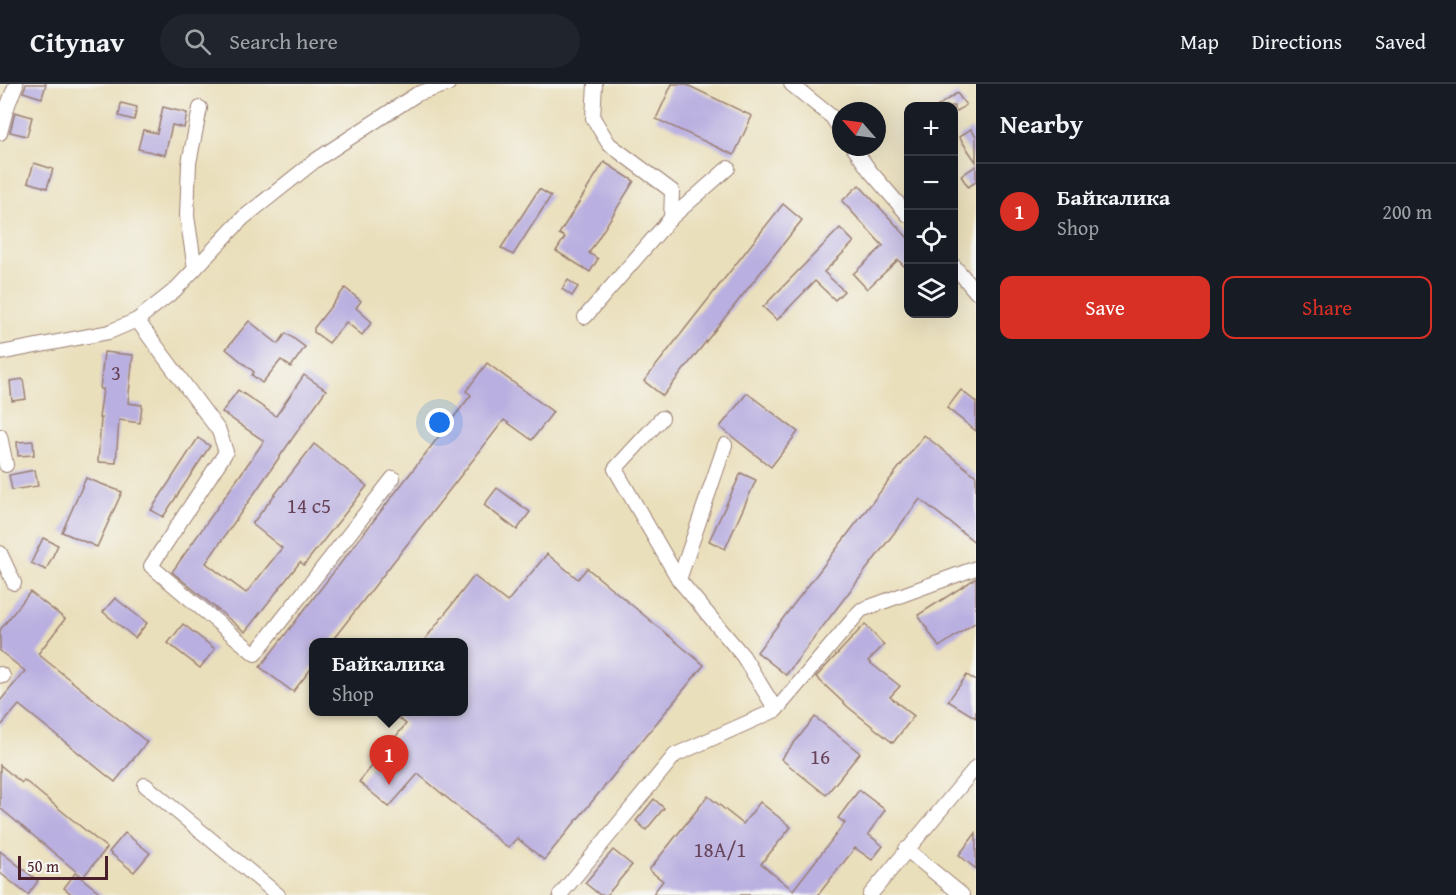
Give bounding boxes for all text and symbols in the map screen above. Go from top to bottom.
search box [160,14,580,68]
text: Citynav [30,21,124,62]
icon: search [181,25,214,58]
text: Search here [229,25,338,57]
text: Map [1180,26,1219,57]
text: Directions [1252,26,1342,57]
text: Saved [1375,26,1426,57]
north arrow [832,102,886,156]
map controls [904,102,958,318]
button: + [904,102,958,156]
text: Nearby [1000,104,1083,143]
button: − [904,156,958,210]
text: Байкалика [1057,181,1170,213]
text: 1 [1014,197,1025,226]
text: 200 m [1382,197,1432,226]
button: locate [904,210,958,264]
text: Shop [1057,213,1099,242]
button: layers [904,264,958,318]
button: Save [1000,276,1210,339]
button: Share [1222,276,1432,339]
house number: 3 [111,357,121,388]
your location [425,408,454,437]
house number: 14 с5 [287,490,331,521]
popup [309,638,468,716]
text: Байкалика [332,647,445,679]
text: Shop [332,679,374,708]
pin: 1 [370,736,408,785]
house number: 16 [810,741,830,772]
house number: 18А/1 [694,834,746,865]
scale bar [18,853,108,880]
text: 50 m [27,854,59,878]

